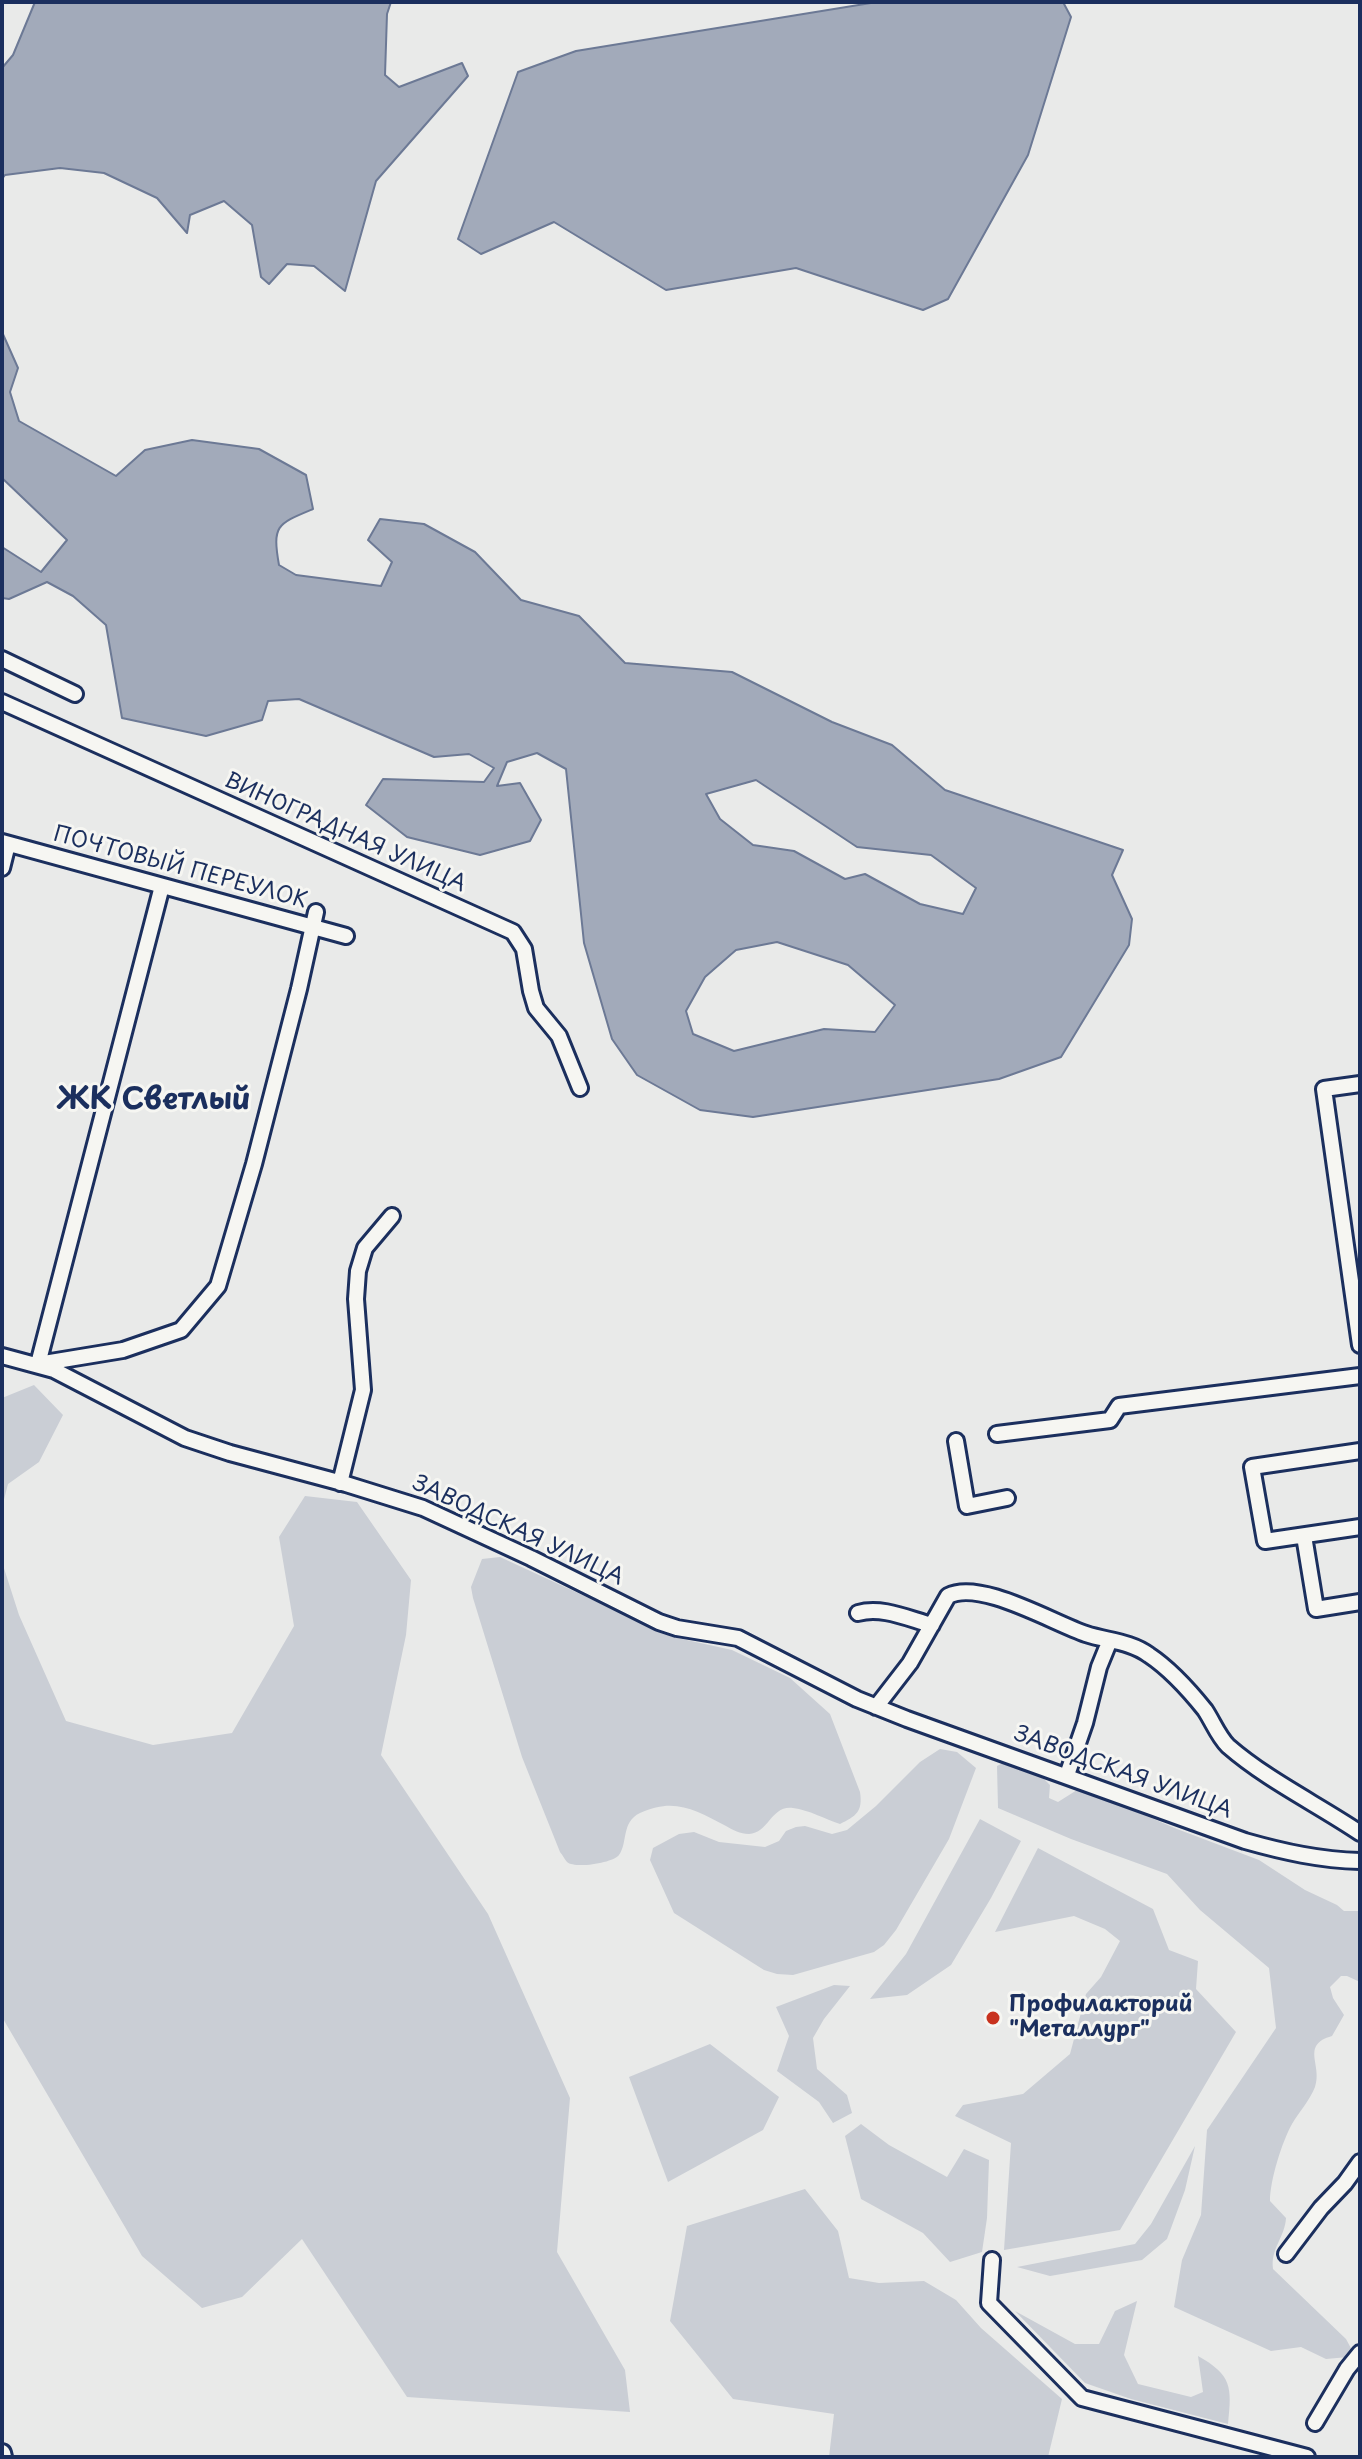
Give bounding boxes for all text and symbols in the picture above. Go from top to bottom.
street label: ВИНОГРАДНАЯ УЛИЦА [220,768,470,898]
street label: ПОЧТОВЫЙ ПЕРЕУЛОК [50,821,310,915]
district label: ЖК Светлый [57,1083,251,1119]
street label: ЗАВОДСКАЯ УЛИЦА [408,1470,628,1592]
street label: ЗАВОДСКАЯ УЛИЦА [1010,1721,1236,1825]
place label: Профилакторий "Металлург" [1009,1992,1192,2044]
marker: Профилакторий "Металлург" [984,2009,1002,2027]

